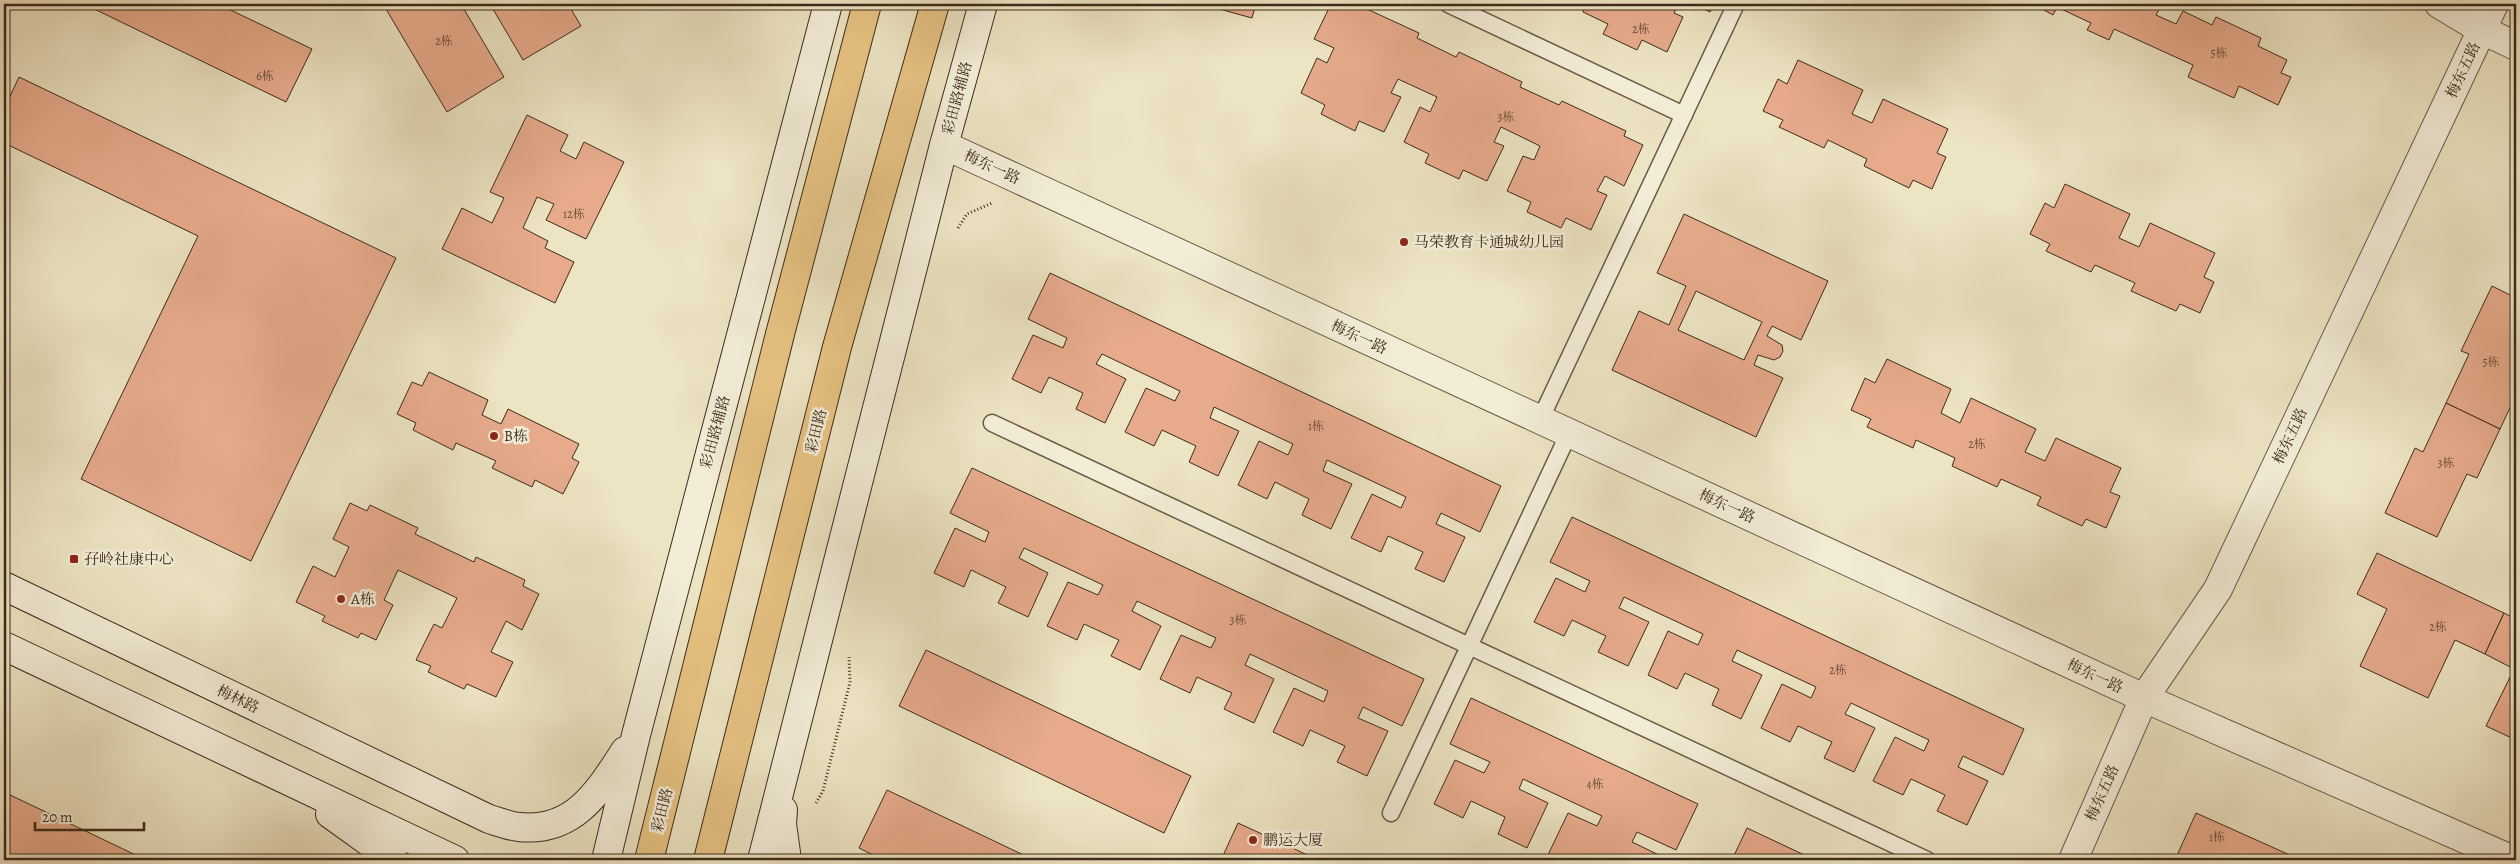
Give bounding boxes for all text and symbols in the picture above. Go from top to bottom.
house number: 2栋 [1632,21,1650,37]
house number: 2栋 [435,33,453,49]
street label: 梅东五路 [2441,39,2485,101]
house number: 5栋 [2210,45,2228,61]
street label: 彩田路辅路 [938,59,976,137]
house number: 6栋 [256,68,274,84]
house number: 3栋 [1498,109,1515,125]
street label: 梅东一路 [961,145,1023,189]
house number: 12栋 [563,206,585,222]
place label: 马荣教育卡通城幼儿园 [1414,232,1564,252]
marker: 马荣教育卡通城幼儿园 [1398,236,1410,248]
street label: 梅东一路 [1328,315,1390,359]
house number: 5栋 [2482,354,2500,370]
street label: 彩田路辅路 [696,393,734,471]
street label: 梅东五路 [2268,405,2312,467]
street label: 彩田路 [801,407,831,455]
house number: 1栋 [1308,418,1324,434]
place label: B栋 [504,426,528,446]
marker: B栋 [488,430,500,442]
house number: 2栋 [1968,436,1986,452]
house number: 3栋 [2438,455,2455,471]
street label: 梅东一路 [1696,484,1758,528]
place label: 孖岭社康中心 [84,549,174,569]
marker: 孖岭社康中心 [68,553,80,565]
place label: A栋 [350,589,375,609]
marker: A栋 [335,593,347,605]
house number: 3栋 [1230,612,1247,628]
house number: 2栋 [2429,619,2447,635]
street label: 梅东一路 [2064,654,2126,698]
house number: 2栋 [1829,662,1847,678]
street label: 梅林路 [213,680,263,718]
street label: 梅东五路 [2081,762,2123,824]
house number: 4栋 [1586,776,1604,792]
street label: 彩田路 [647,786,677,834]
scale bar [35,799,144,831]
text: 20 m [42,807,73,827]
house number: 1栋 [2209,829,2225,845]
place label: 鹏运大厦 [1263,830,1323,850]
marker: 鹏运大厦 [1247,834,1259,846]

